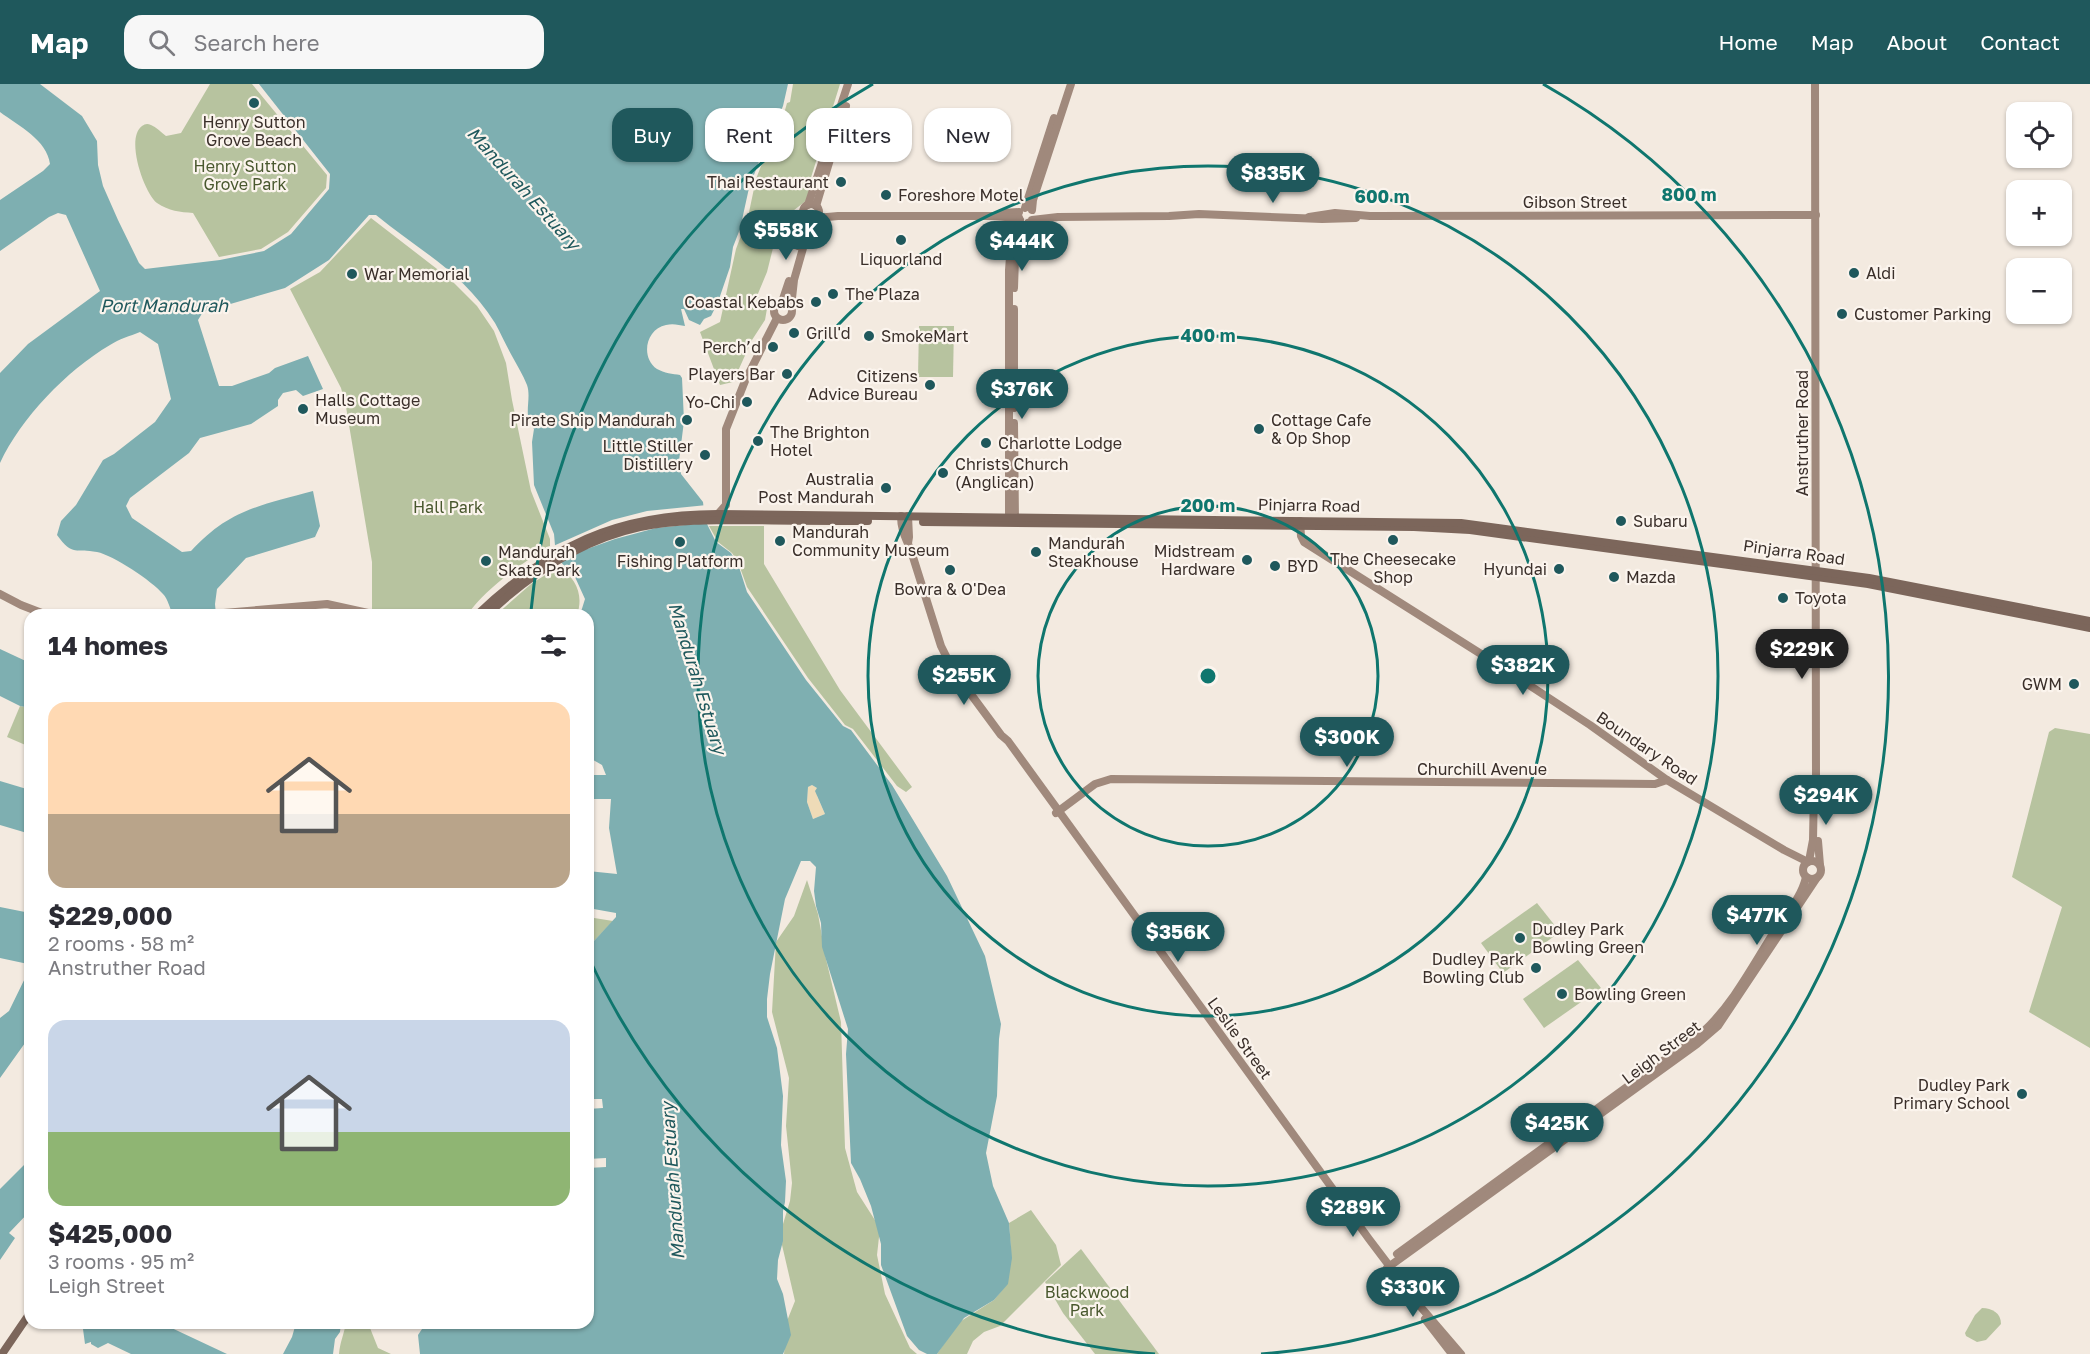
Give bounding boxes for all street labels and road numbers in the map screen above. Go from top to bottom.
street label: Gibson Street [1523,192,1627,212]
street label: Anstruther Road [1792,370,1812,496]
street label: Pinjarra Road [1258,494,1360,516]
street label: Pinjarra Road [1742,535,1846,569]
street label: Boundary Road [1593,707,1701,789]
street label: Churchill Avenue [1417,759,1547,779]
street label: Leslie Street [1203,993,1277,1083]
street label: Leigh Street [1618,1016,1704,1088]

